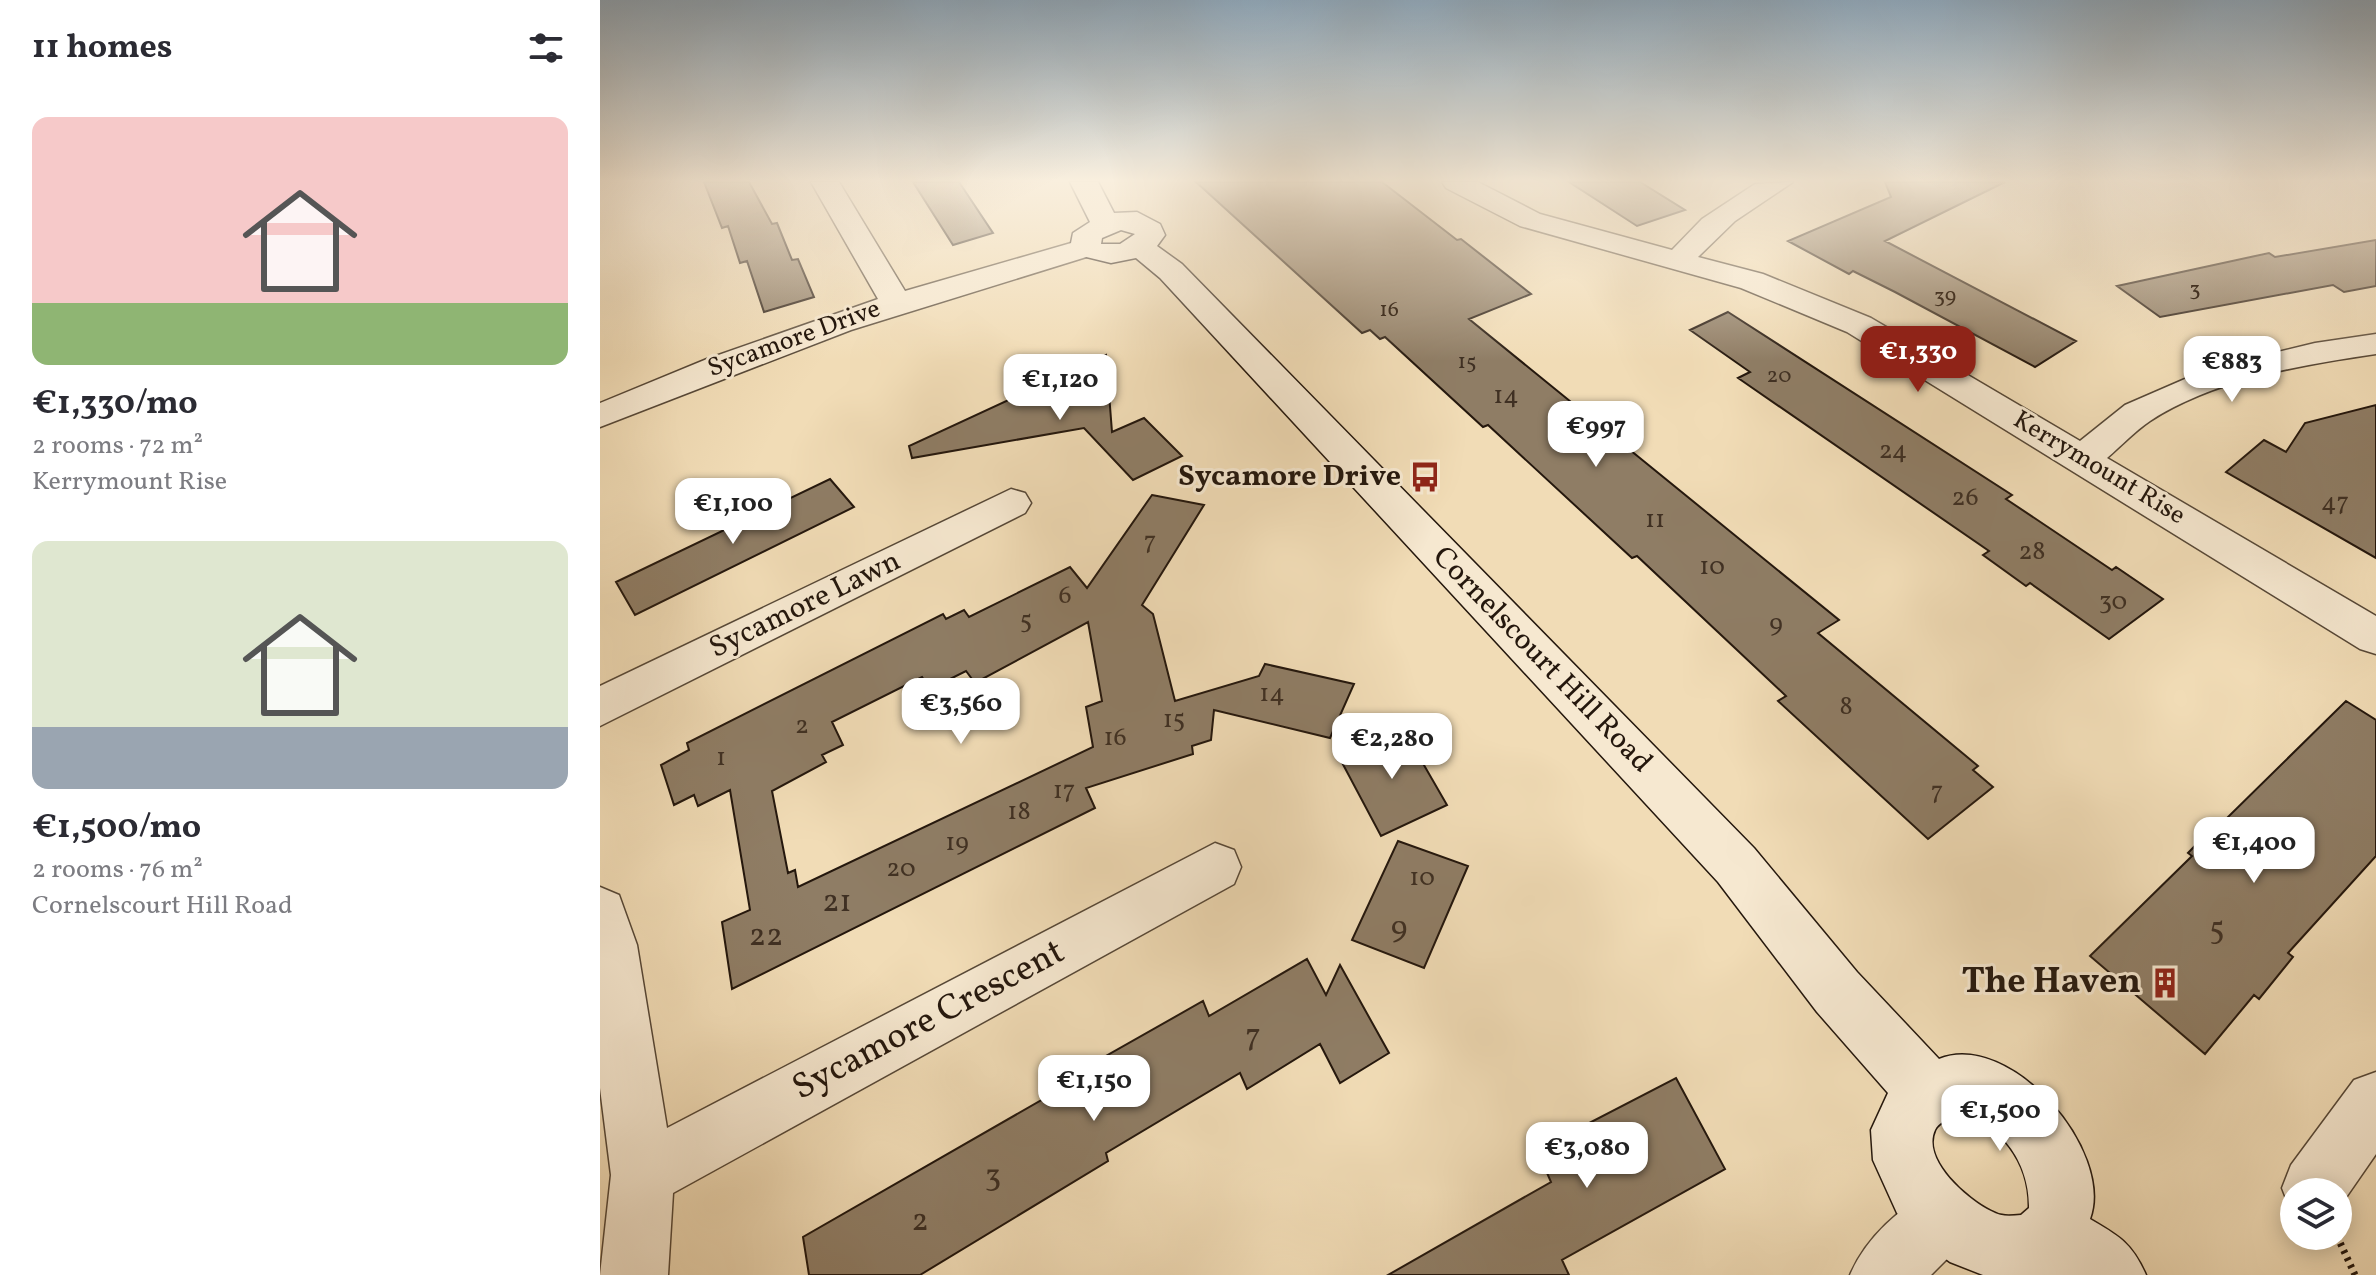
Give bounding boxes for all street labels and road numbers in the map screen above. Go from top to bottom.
street label: Sycamore Drive [703,291,885,387]
street label: Kerrymount Rise [2006,402,2192,534]
street label: Cornelscourt Hill Road [1422,537,1662,783]
street label: Sycamore Lawn [702,541,908,669]
street label: Sycamore Crescent [784,928,1074,1114]

